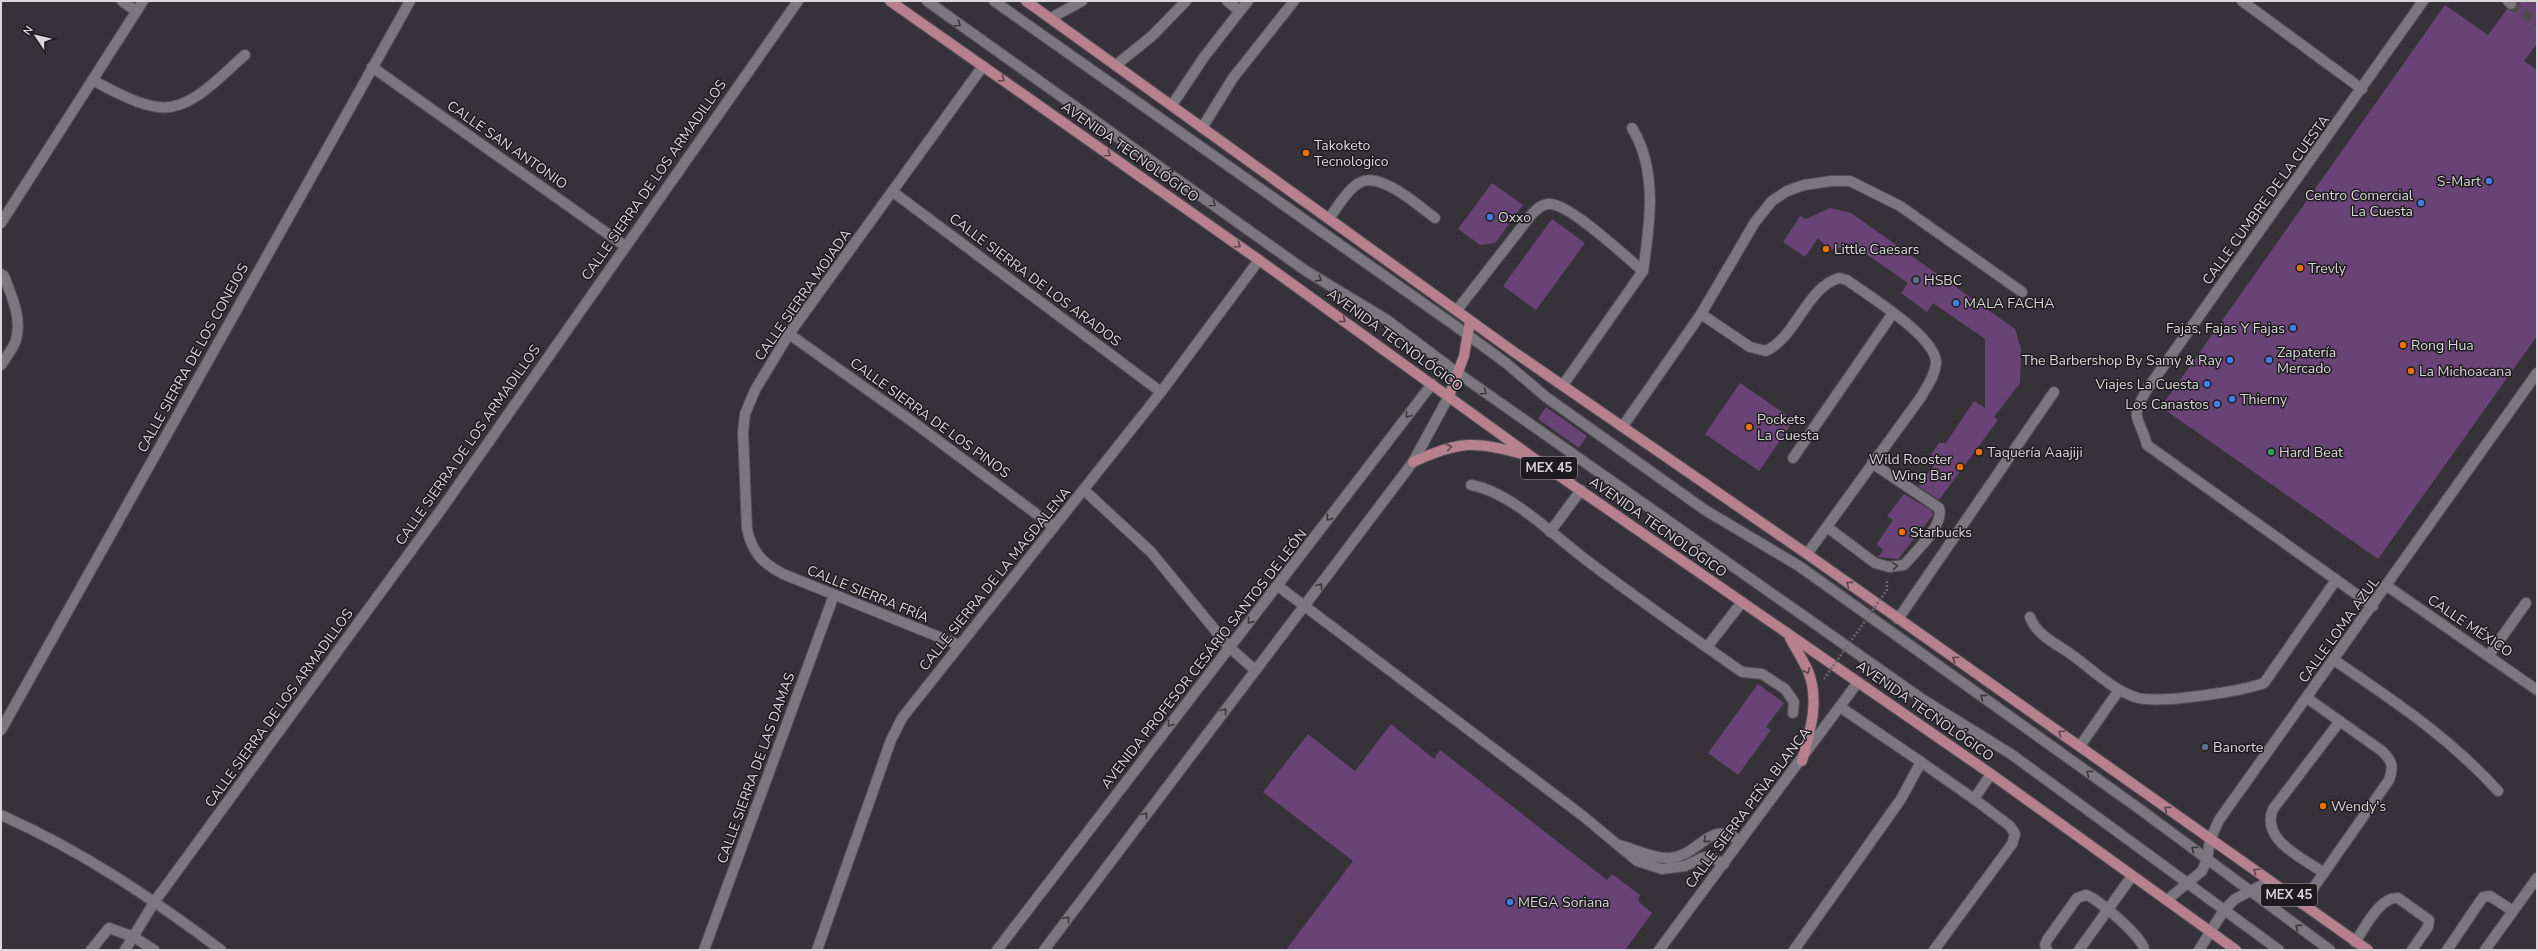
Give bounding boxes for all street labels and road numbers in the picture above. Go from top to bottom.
street label: CALLE SIERRA DE LOS ARMADILLOS [577,76,731,284]
street label: CALLE SAN ANTONIO [443,96,571,194]
street label: AVENIDA TECNOLÓGICO [1057,97,1203,207]
street label: CALLE CUMBRE DE LA CUESTA [2198,111,2334,289]
street label: CALLE SIERRA DE LOS ARADOS [945,209,1125,351]
street label: CALLE SIERRA MOJADA [750,225,856,365]
street label: CALLE SIERRA DE LOS CONEJOS [133,260,253,456]
street label: AVENIDA TECNOLÓGICO [1323,284,1467,396]
street label: CALLE SIERRA DE LOS ARMADILLOS [391,341,545,549]
street label: CALLE SIERRA DE LOS PINOS [846,353,1014,483]
road number: MEX 45 [1521,457,1577,479]
street label: AVENIDA TECNOLÓGICO [1585,472,1731,582]
street label: CALLE SIERRA DE LA MAGDALENA [915,483,1075,675]
street label: AVENIDA PROFESOR CESÁRIO SANTOS DE LEÓN [1097,525,1311,793]
street label: CALLE SIERRA FRÍA [804,561,932,627]
street label: CALLE LOMA AZUL [2294,573,2384,687]
street label: CALLE MÉXICO [2424,590,2516,662]
street label: CALLE SIERRA DE LOS ARMADILLOS [200,605,358,811]
street label: AVENIDA TECNOLÓGICO [1852,656,1998,766]
street label: CALLE SIERRA DE LAS DAMAS [713,669,800,866]
street label: CALLE SIERRA PEÑA BLANCA [1681,724,1815,892]
road number: MEX 45 [2261,884,2317,906]

